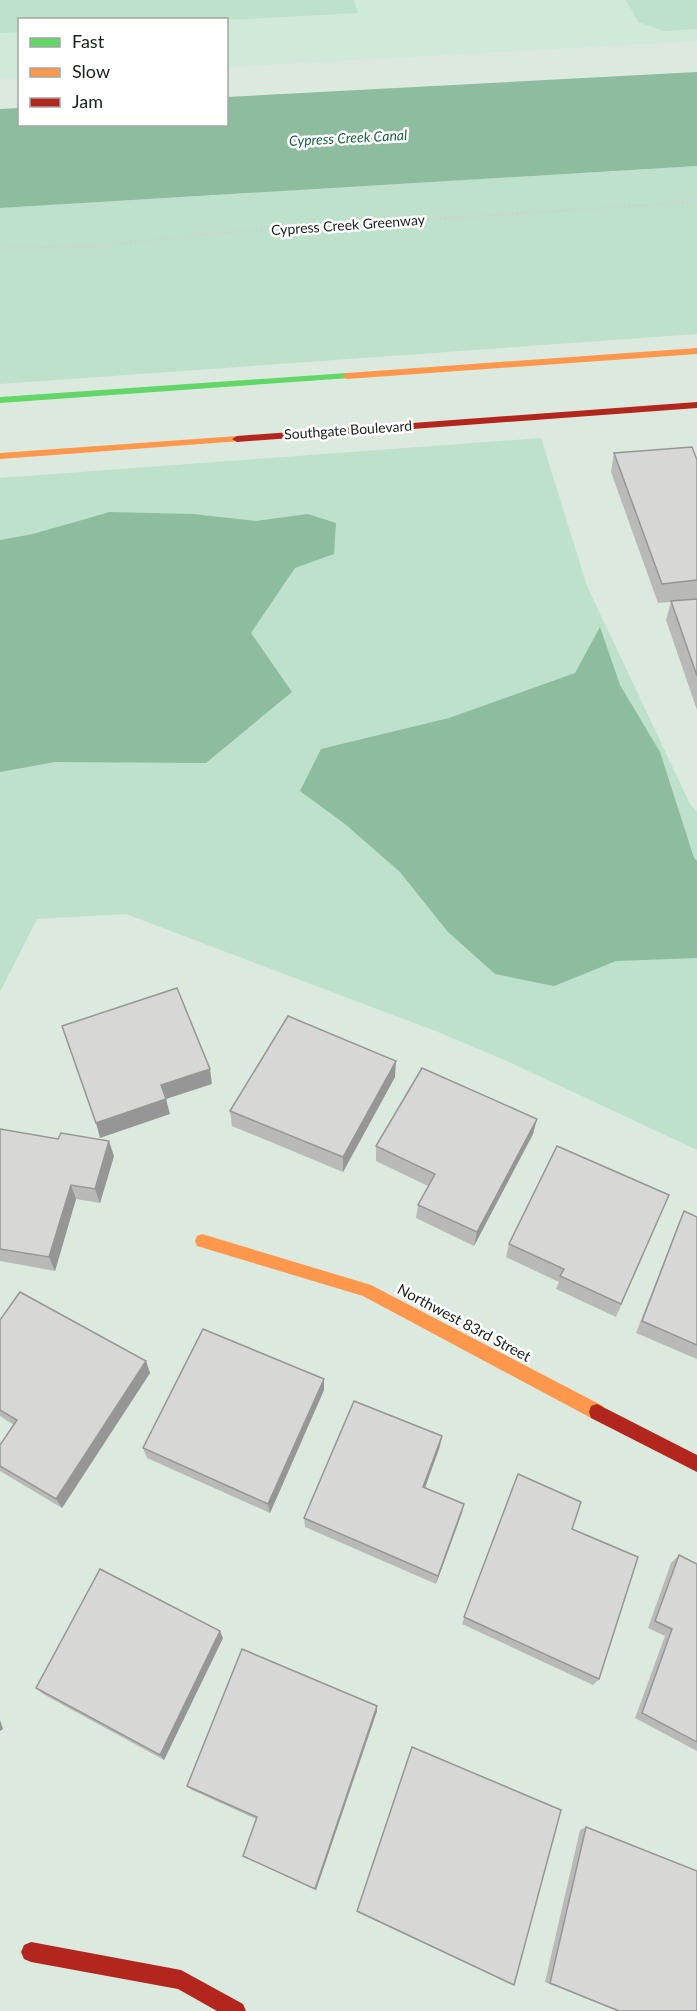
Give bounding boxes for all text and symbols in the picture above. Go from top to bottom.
legend [18,18,228,126]
text: Fast [72,30,105,52]
text: Slow [72,60,110,82]
text: Jam [72,90,103,112]
water label: Cypress Creek Canal [288,126,408,149]
street label: Cypress Creek Greenway [271,211,426,238]
street label: Southgate Boulevard [283,417,412,442]
street label: Northwest 83rd Street [395,1279,535,1365]

